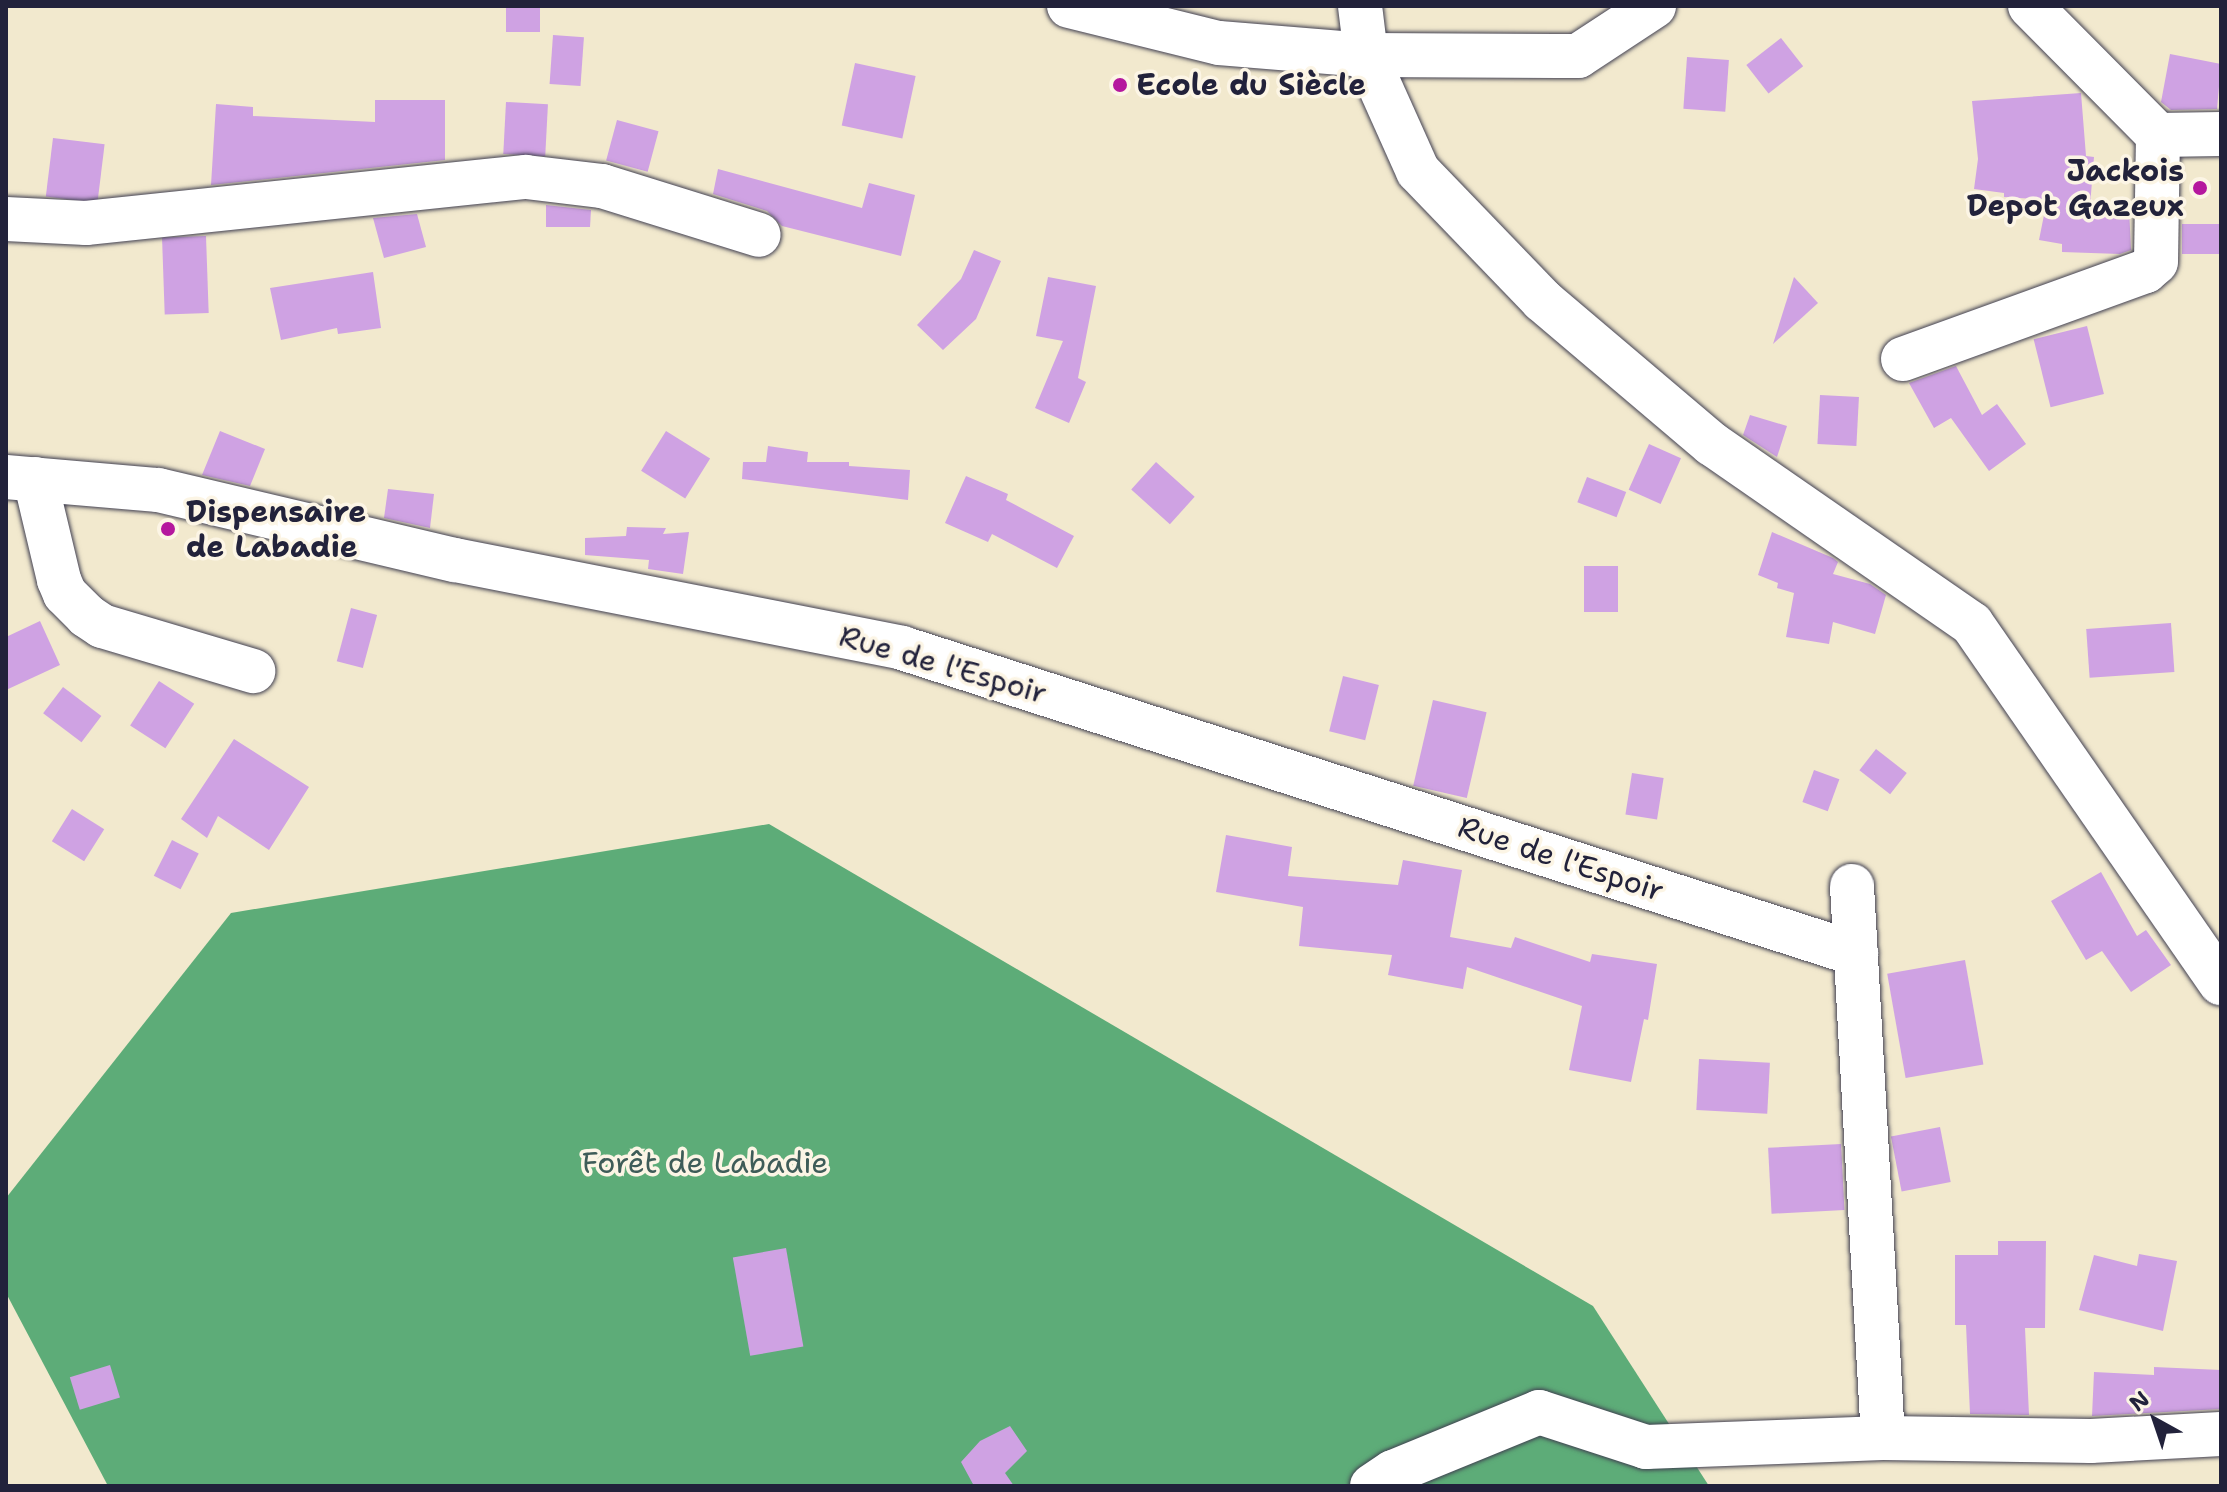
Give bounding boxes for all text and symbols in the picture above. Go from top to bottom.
place label: Ecole du Siècle [1136,67,1366,103]
marker: Ecole du Siècle [1111,76,1129,94]
place label: Jackois Depot Gazeux [1967,153,2184,224]
marker: Jackois Depot Gazeux [2191,179,2209,197]
place label: Dispensaire de Labadie [186,494,366,564]
marker: Dispensaire de Labadie [157,518,179,540]
street label: Rue de l'Espoir [835,618,1051,712]
street label: Rue de l'Espoir [1454,809,1668,909]
park label: Forêt de Labadie [582,1145,828,1181]
north arrow [2115,1380,2195,1460]
text: N [2123,1385,2155,1418]

